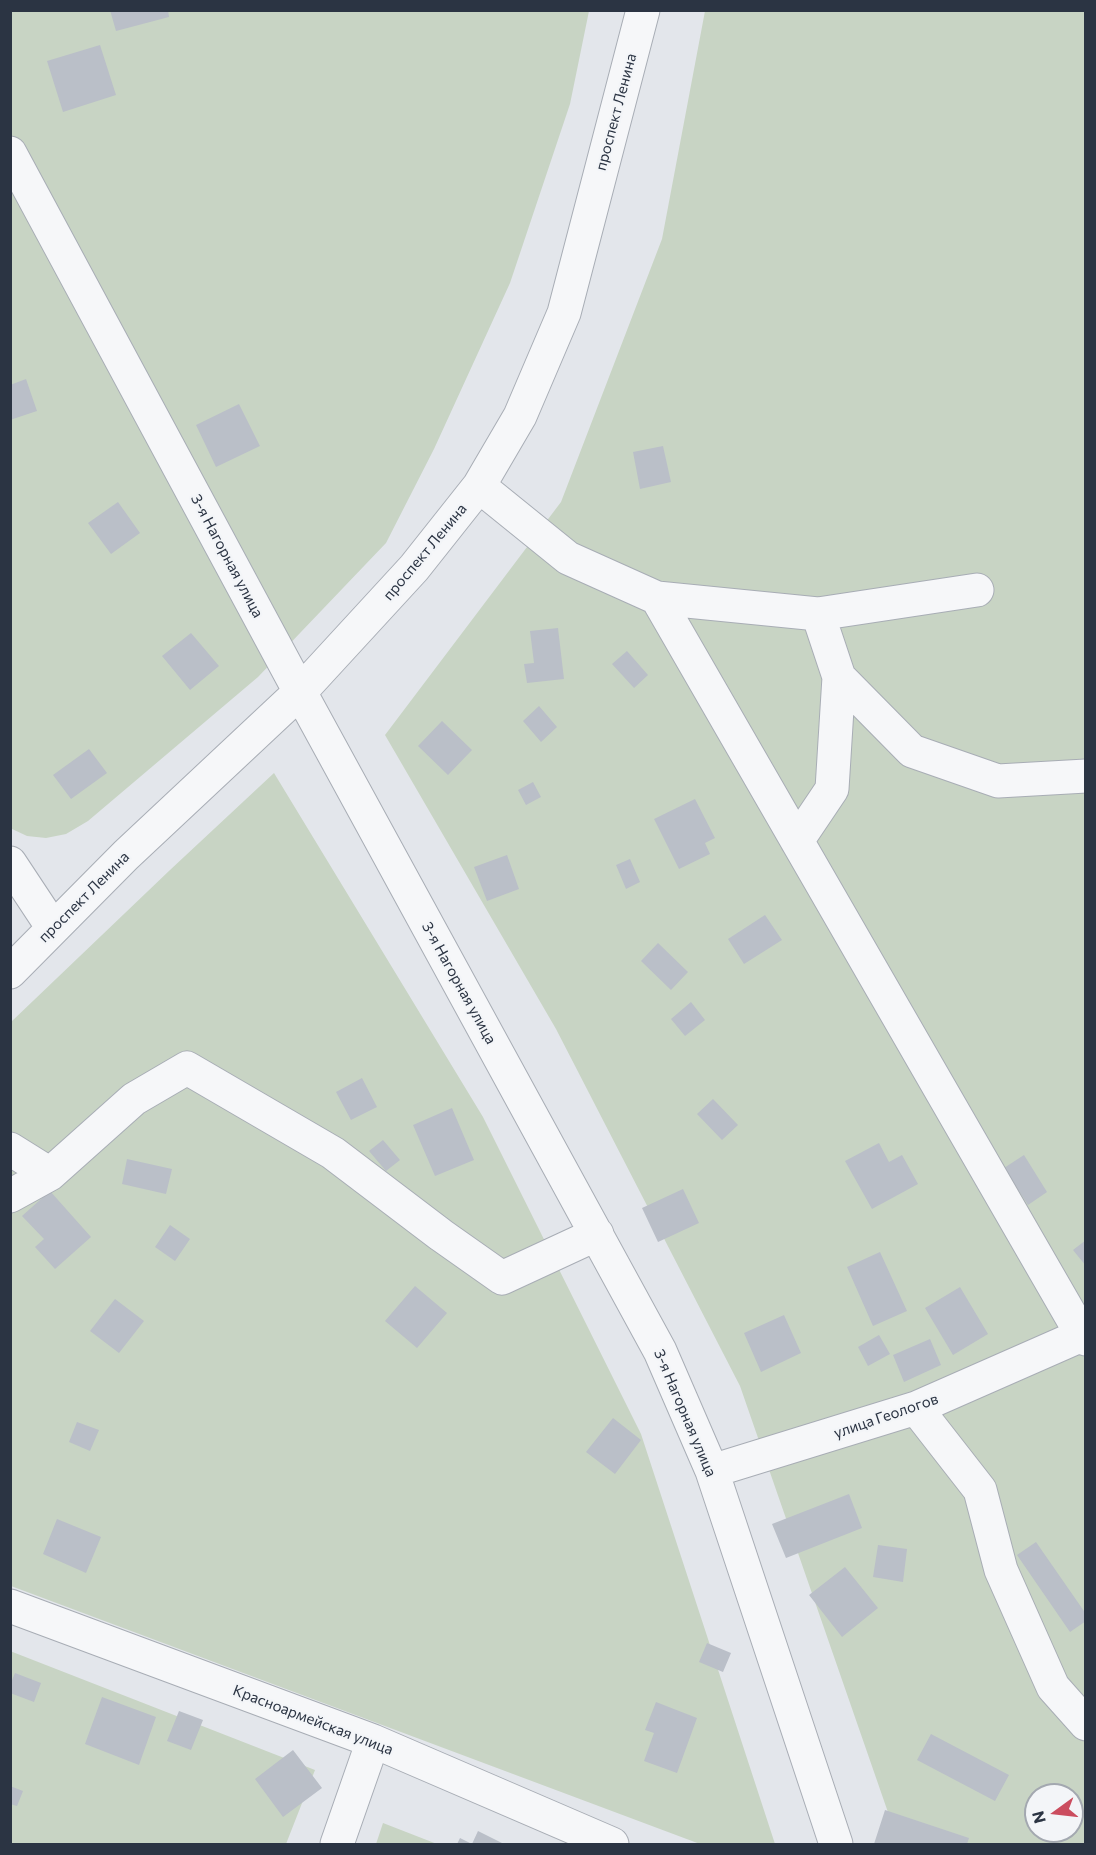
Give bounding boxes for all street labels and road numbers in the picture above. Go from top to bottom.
street label: проспект Ленина [592,51,640,173]
street label: 3-я Нагорная улица [187,491,267,621]
street label: проспект Ленина [379,500,471,604]
street label: проспект Ленина [35,848,133,946]
street label: 3-я Нагорная улица [418,919,500,1047]
street label: 3-я Нагорная улица [650,1346,720,1480]
street label: улица Геологов [832,1390,940,1442]
street label: Красноармейская улица [230,1681,396,1759]

